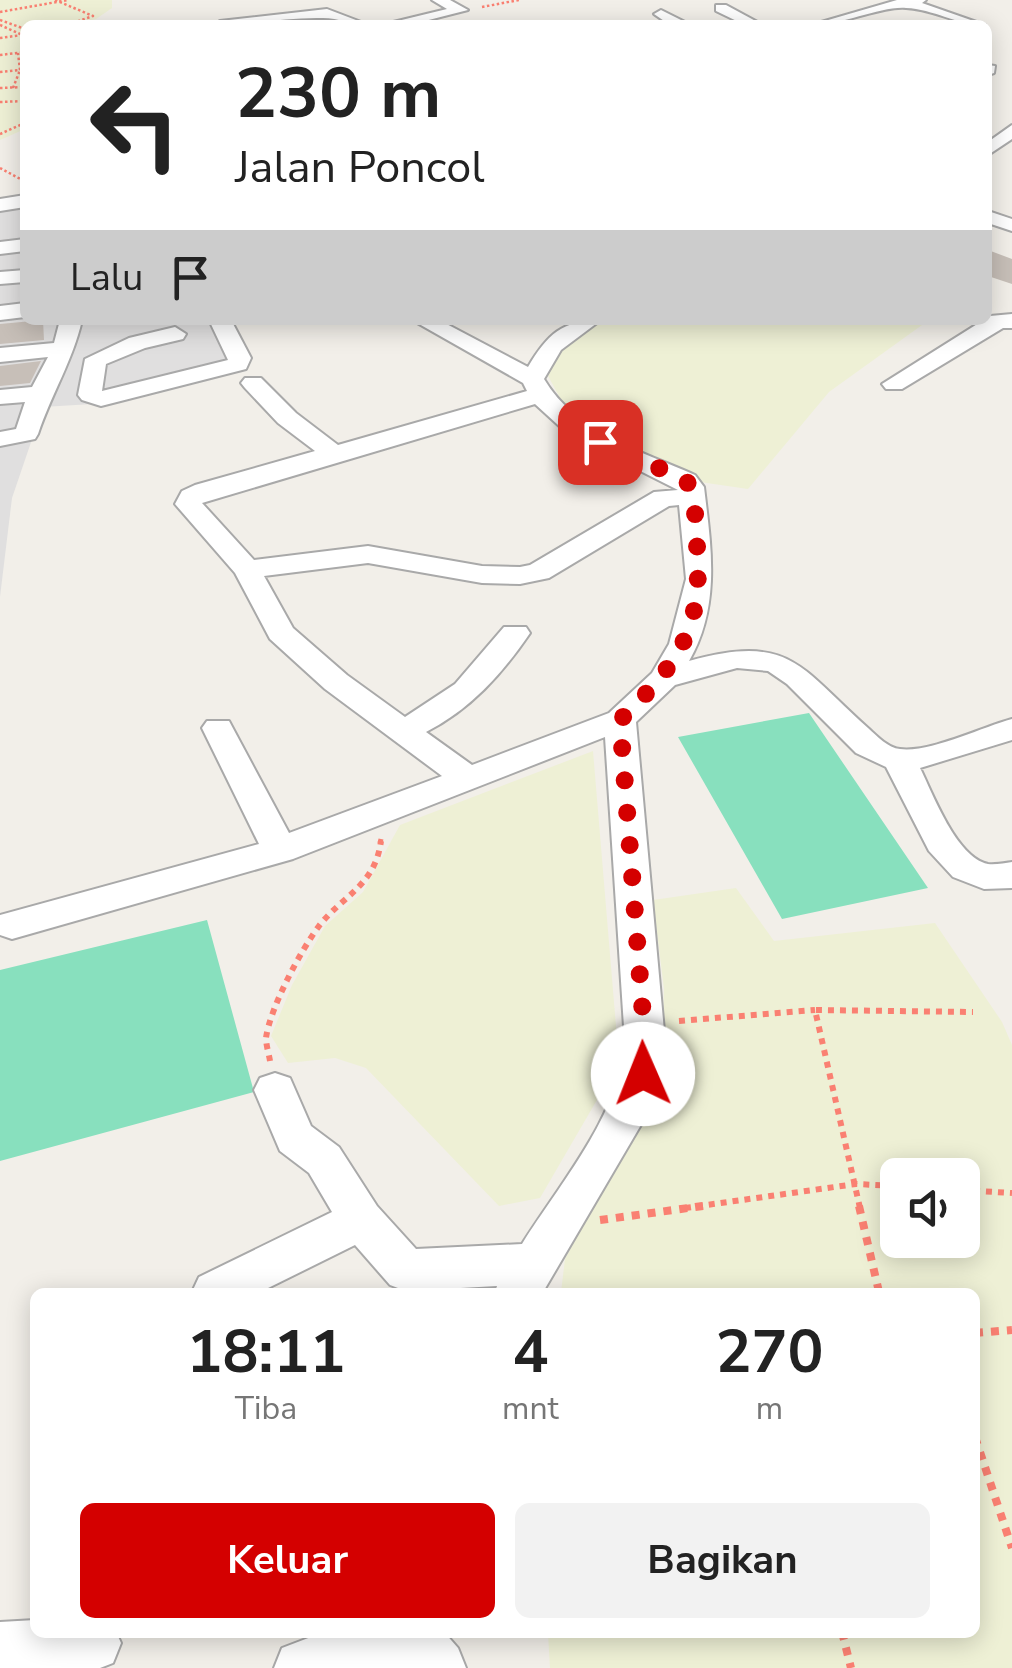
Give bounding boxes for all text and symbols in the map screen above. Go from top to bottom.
text: 230 m [235,46,441,142]
icon: left [70,60,200,190]
text: Jalan Poncol [235,137,485,198]
icon: arrive [163,250,218,305]
text: Lalu [70,252,143,303]
pin [558,400,643,485]
icon: arrive [573,415,628,470]
position arrow [591,1022,695,1126]
map controls [880,1158,980,1258]
button: sound [880,1158,980,1258]
text: 18:11 [187,1311,345,1393]
text: 4 [512,1311,548,1393]
text: 270 [715,1311,823,1393]
text: Tiba [235,1387,297,1430]
text: mnt [502,1387,559,1430]
text: m [756,1387,783,1430]
button: Keluar [80,1503,495,1618]
button: Bagikan [515,1503,930,1618]

